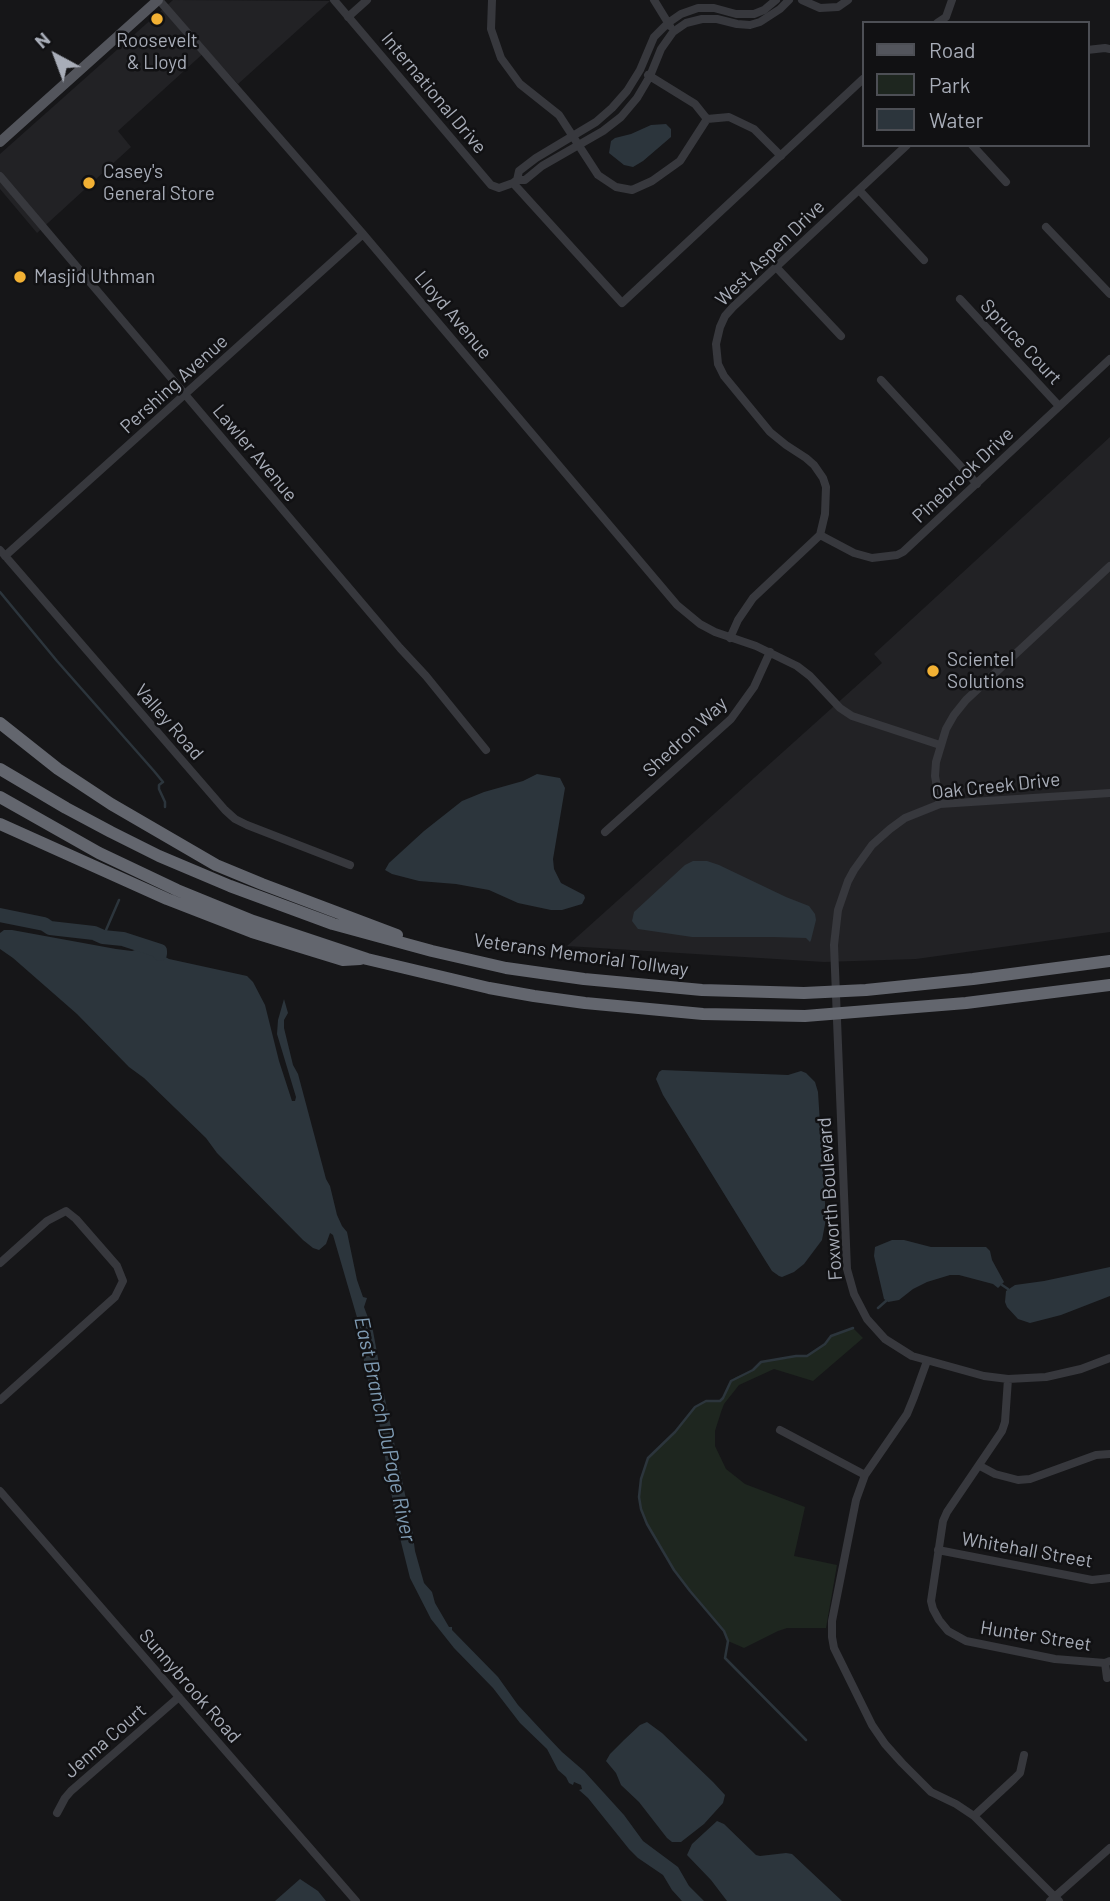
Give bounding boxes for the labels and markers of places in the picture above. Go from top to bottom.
marker: Roosevelt & Lloyd [149,11,165,27]
place label: Roosevelt & Lloyd [116,30,198,74]
place label: Casey's General Store [103,161,215,205]
marker: Casey's General Store [81,175,97,191]
place label: Masjid Uthman [34,266,155,288]
marker: Masjid Uthman [12,269,28,285]
place label: Scientel Solutions [947,649,1025,693]
marker: Scientel Solutions [925,663,941,679]

